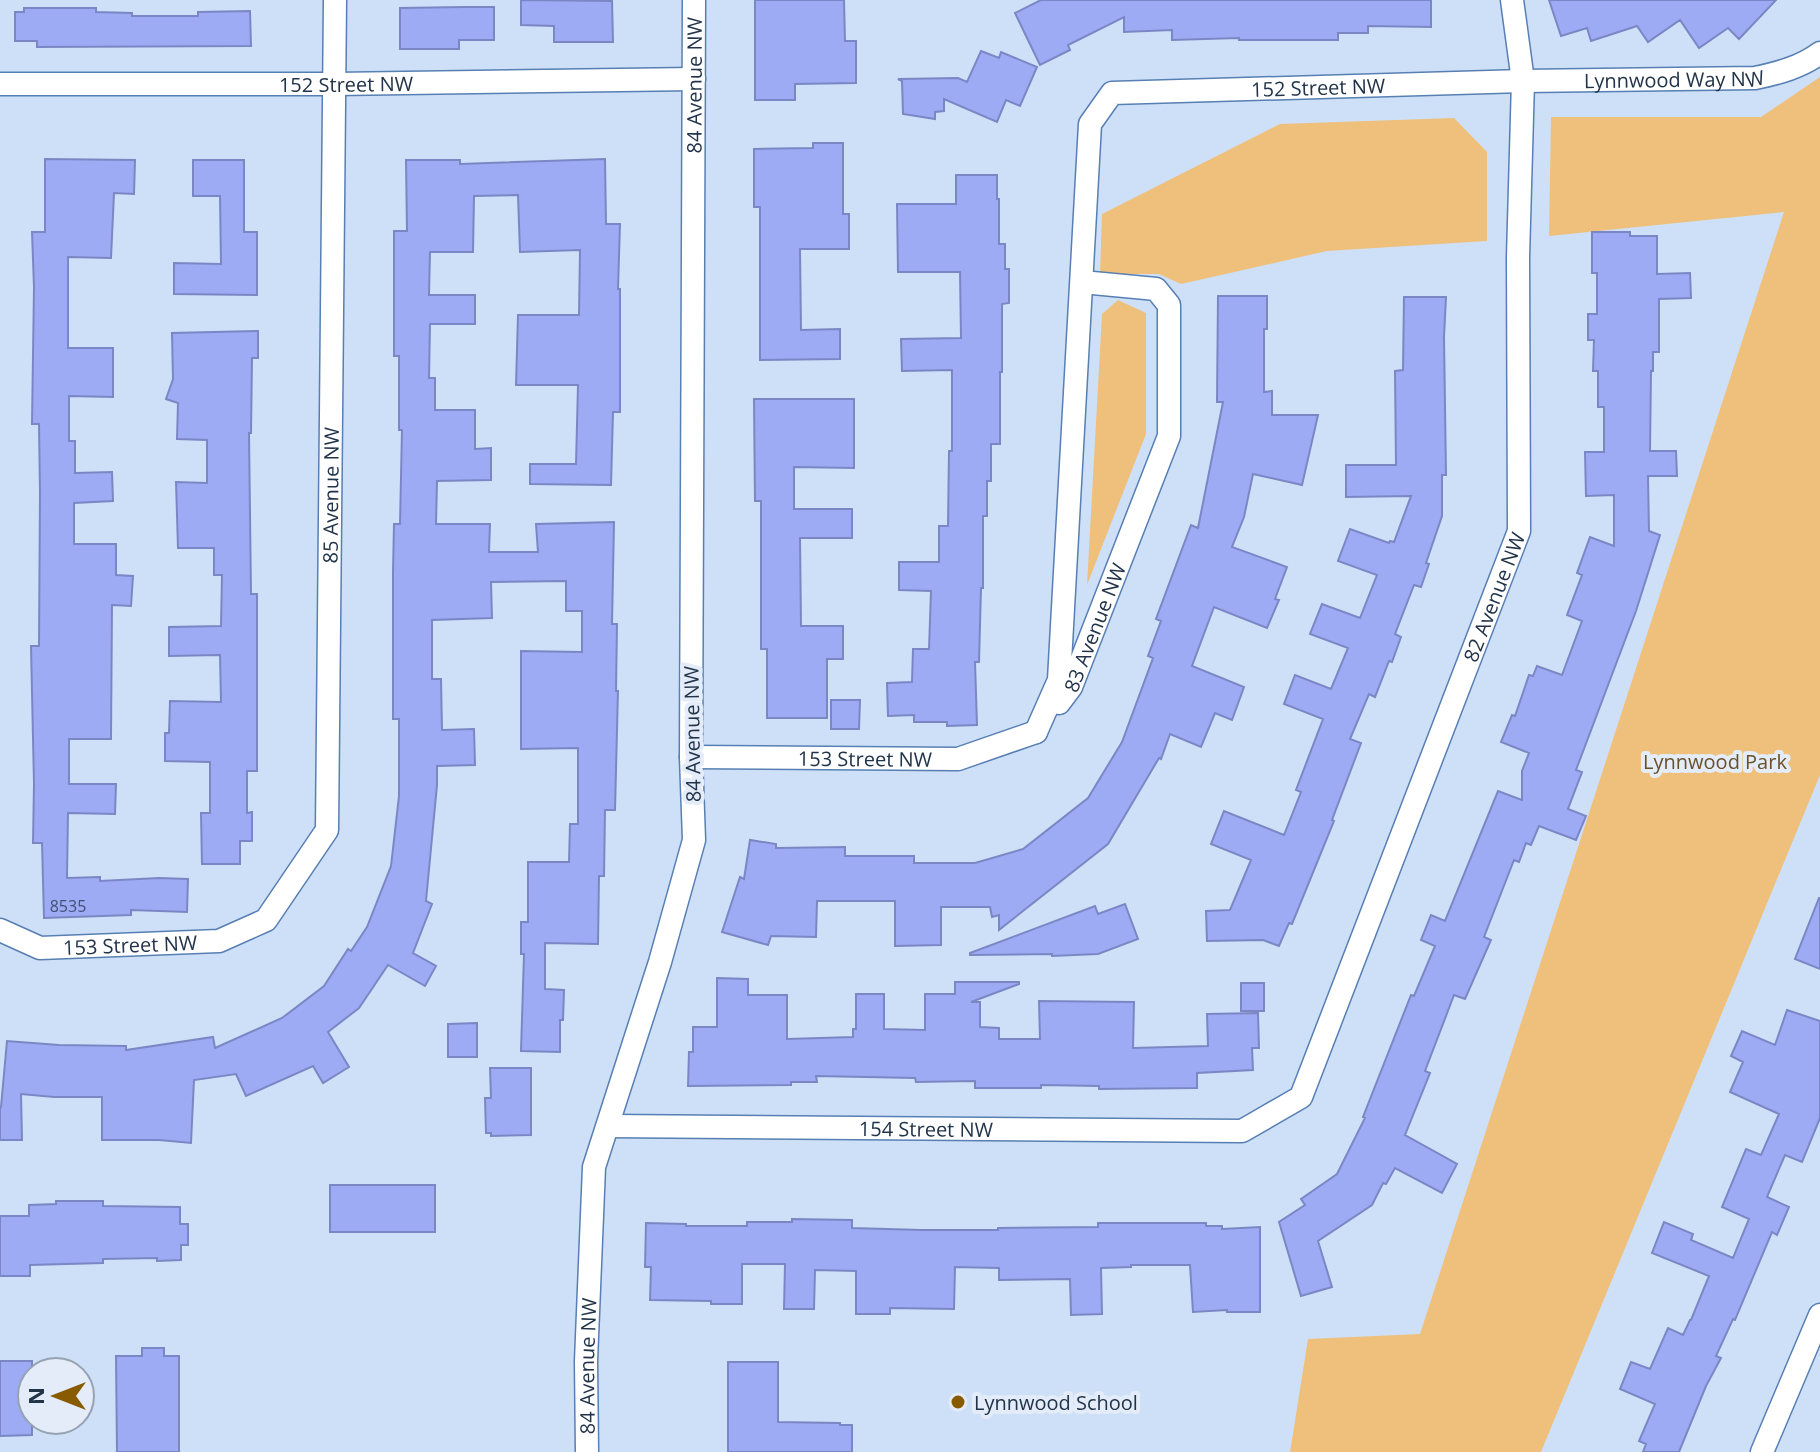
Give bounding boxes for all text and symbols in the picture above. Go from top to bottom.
street label: 84 Avenue NW [680,16,707,154]
street label: Lynnwood Way NW [1584,63,1767,94]
street label: 152 Street NW [279,69,414,98]
street label: 152 Street NW [1251,72,1386,102]
street label: 85 Avenue NW [316,426,344,564]
street label: 82 Avenue NW [1456,528,1531,665]
street label: 83 Avenue NW [1057,558,1132,696]
street label: 84 Avenue NW [677,665,707,802]
street label: 153 Street NW [798,744,933,772]
park label: Lynnwood Park [1643,748,1787,775]
house number: 8535 [50,895,86,917]
street label: 153 Street NW [63,928,198,961]
street label: 154 Street NW [859,1114,994,1143]
street label: 84 Avenue NW [572,1297,602,1434]
north arrow [16,1356,96,1436]
text: N [20,1387,50,1405]
place label: Lynnwood School [974,1389,1138,1416]
marker: Lynnwood School [949,1393,967,1411]

